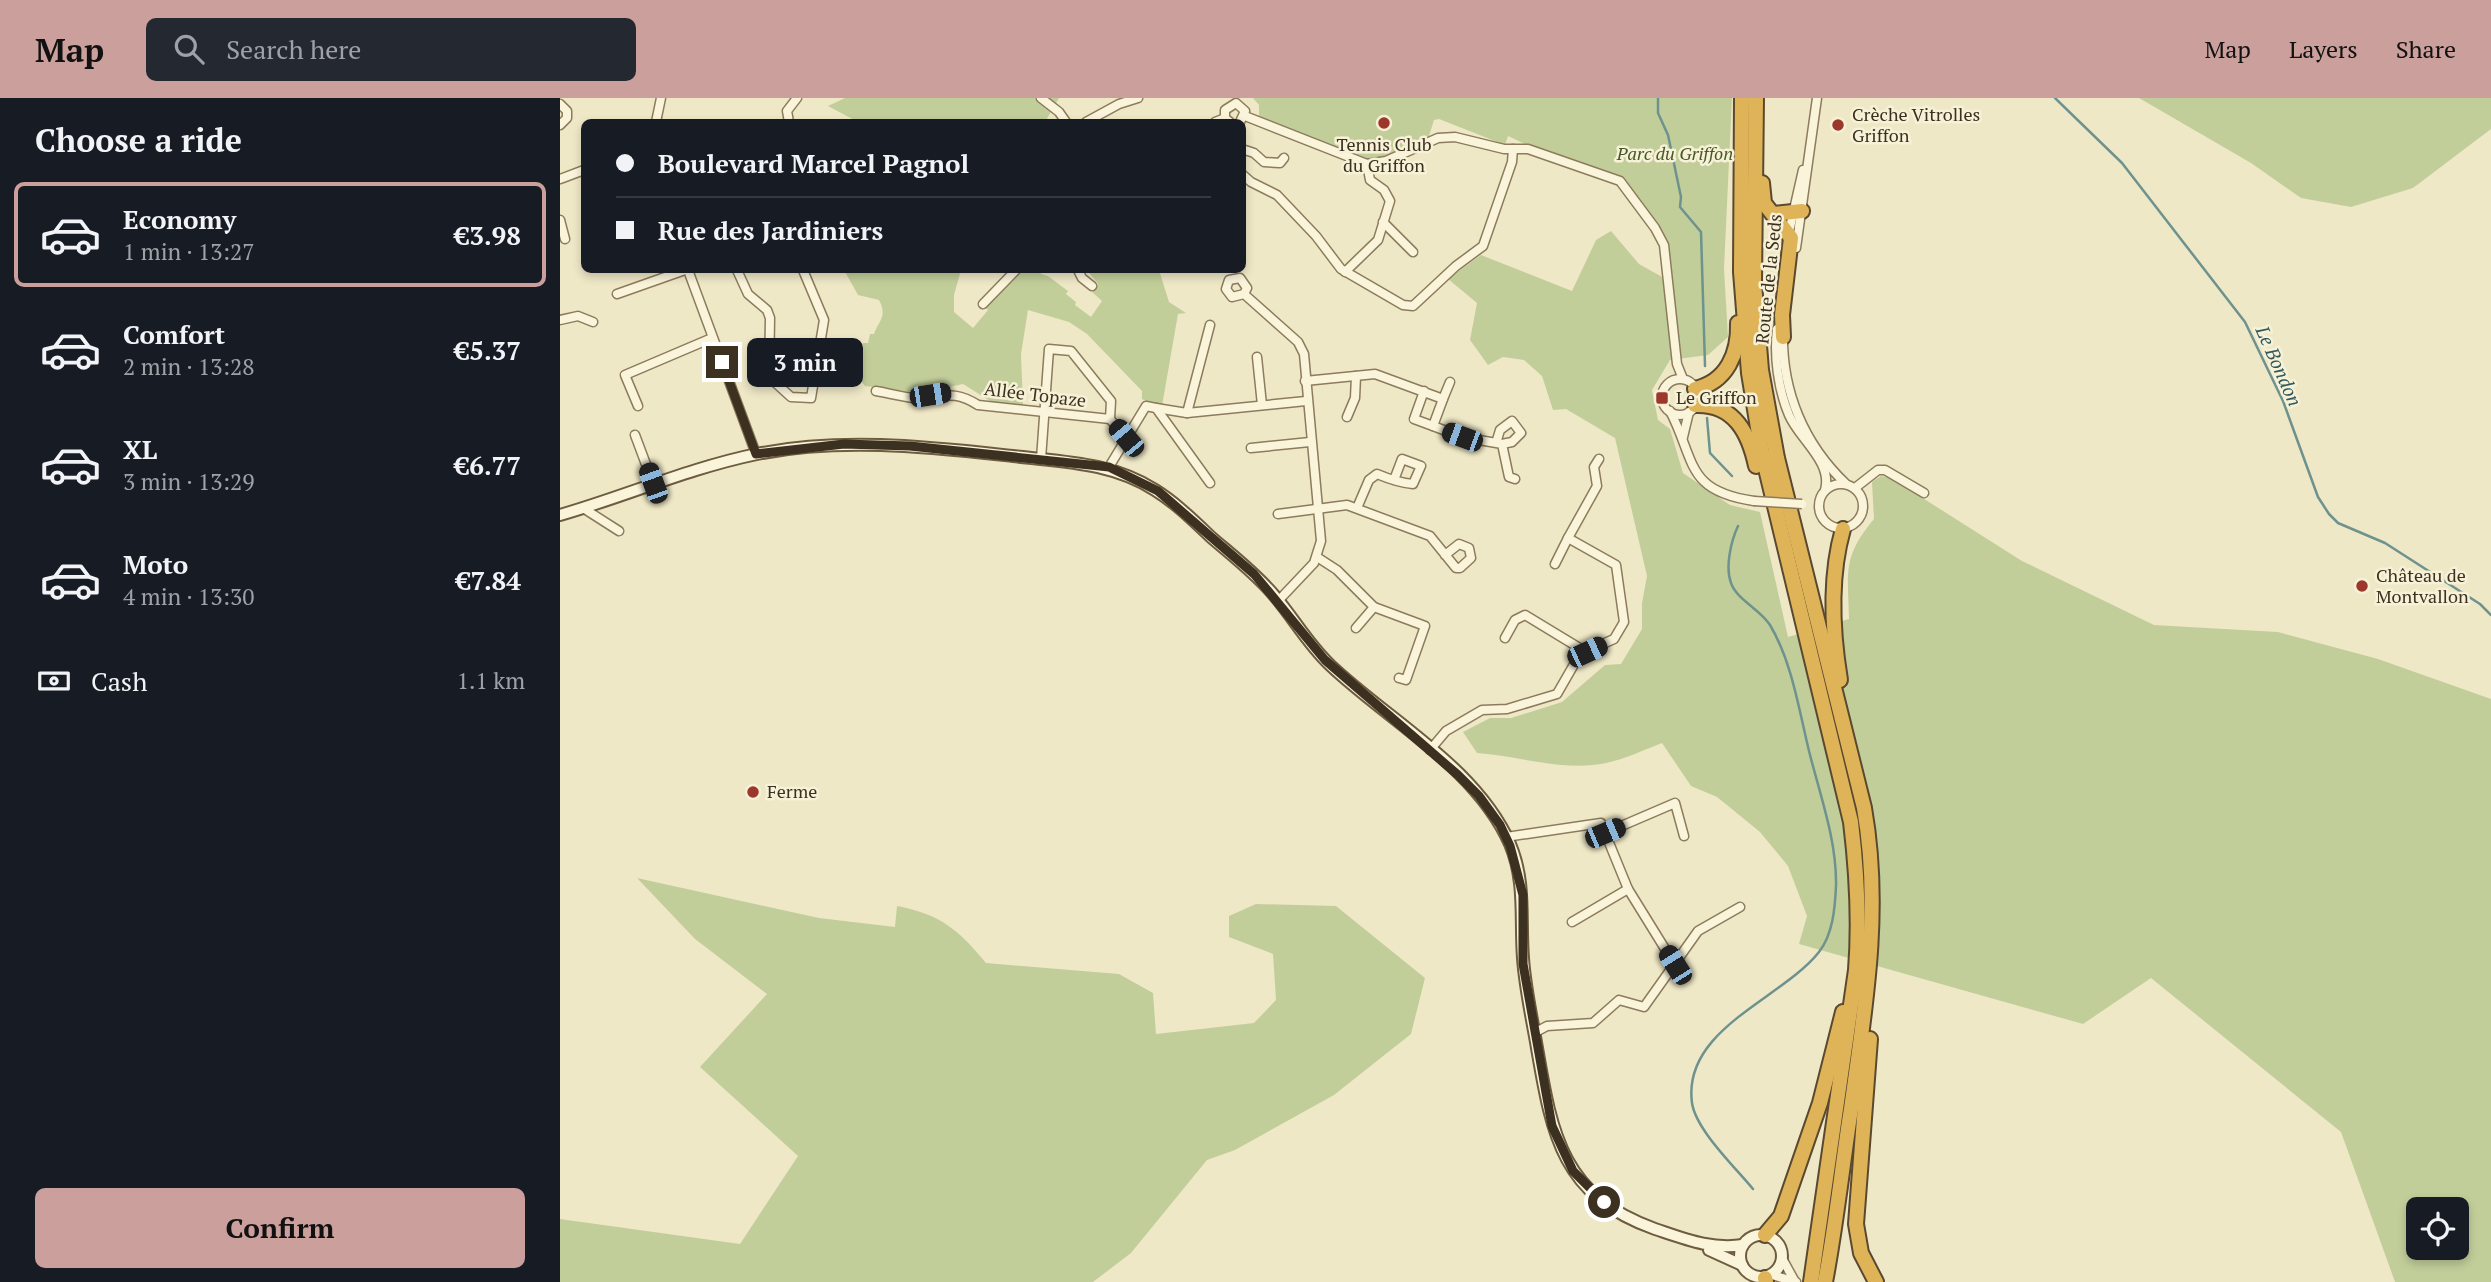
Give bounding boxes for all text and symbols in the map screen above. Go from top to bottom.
search box [146,18,636,81]
text: Map [35,28,104,71]
icon: search [170,30,208,68]
text: Search here [226,32,361,66]
text: Map [2204,33,2251,65]
text: Layers [2289,33,2358,65]
text: Share [2396,33,2456,65]
place label: Crèche Vitrolles Griffon [1852,102,1980,147]
marker: Tennis Club du Griffon [1376,115,1392,131]
marker: Crèche Vitrolles Griffon [1830,117,1846,133]
text: Choose a ride [35,119,242,161]
place label: Tennis Club du Griffon [1336,132,1432,177]
park label: Parc du Griffon [1616,141,1733,165]
text: Boulevard Marcel Pagnol [658,146,969,180]
text: Economy [123,202,236,236]
icon: car [39,203,102,266]
text: Rue des Jardiniers [658,213,883,247]
street label: Route de la Seds [1749,213,1787,345]
text: €3.98 [455,218,521,252]
text: 1 min · 13:27 [123,236,255,267]
text: Comfort [123,317,225,351]
icon: car [39,318,102,381]
water label: Le Bondon [2250,321,2308,410]
text: €5.37 [455,333,521,367]
callout: 3 min [746,338,862,386]
route end [706,346,738,378]
text: 3 min [774,347,836,378]
text: 2 min · 13:28 [123,351,255,382]
street label: Allée Topaze [983,376,1087,412]
car [908,381,953,409]
place label: Le Griffon [1676,385,1757,409]
marker: Le Griffon [1654,390,1670,406]
car [1105,415,1148,461]
car [1439,420,1486,454]
text: XL [123,432,157,466]
icon: car [39,433,102,496]
text: €6.77 [455,448,521,482]
car [636,460,671,506]
text: 3 min · 13:29 [123,466,255,497]
text: Moto [123,547,188,581]
icon: car [39,548,102,611]
text: €7.84 [456,563,521,597]
place label: Château de Montvallon [2376,563,2469,608]
marker: Château de Montvallon [2354,578,2370,594]
text: 4 min · 13:30 [123,581,255,612]
car [1564,634,1611,670]
icon: cash [35,662,73,700]
text: Cash [91,664,147,698]
text: 1.1 km [457,665,525,696]
place label: Ferme [767,779,817,803]
marker: Ferme [745,784,761,800]
car [1582,815,1629,851]
car [1655,942,1696,988]
route start [1588,1186,1620,1218]
button: Confirm [35,1188,525,1268]
map controls [2406,1197,2469,1260]
button: locate [2406,1197,2469,1260]

